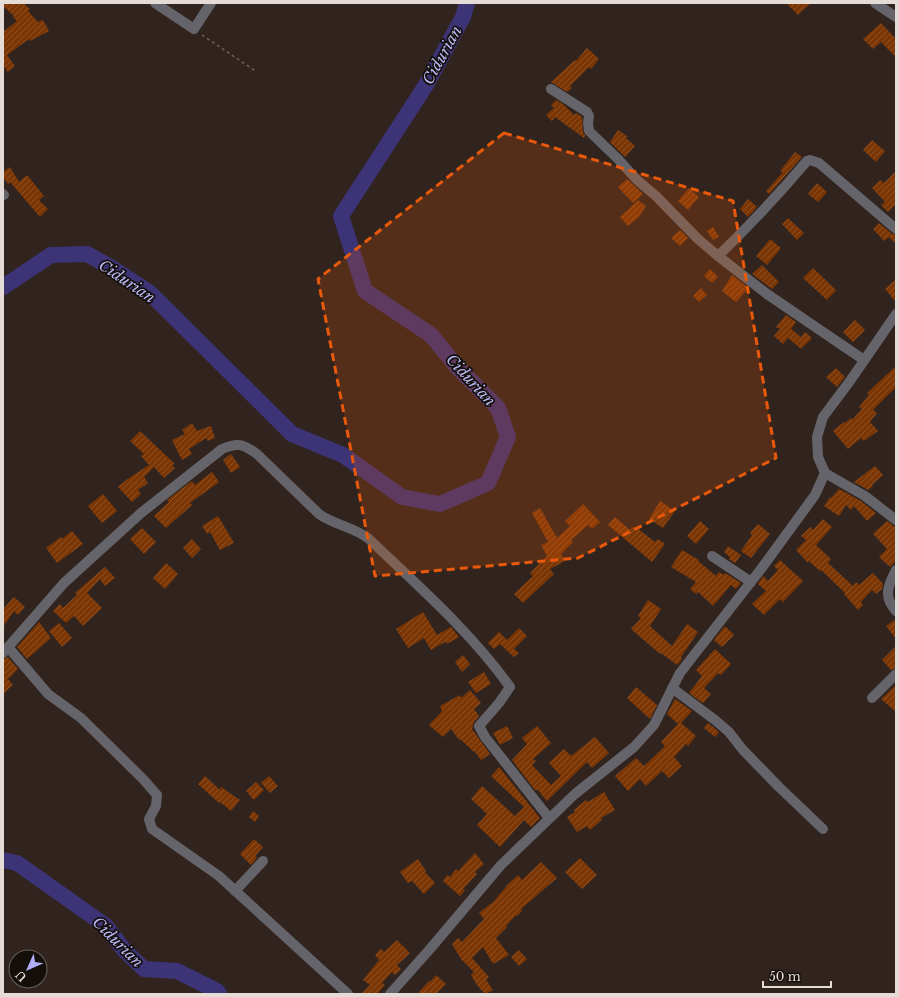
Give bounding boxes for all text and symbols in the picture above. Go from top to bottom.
water label: Cidurian [418,22,466,88]
water label: Cidurian [95,255,159,307]
water label: Cidurian [442,350,500,410]
water label: Cidurian [89,913,147,971]
north arrow [8,949,48,989]
scale bar [763,963,831,989]
text: U [12,967,29,984]
text: 50 m [769,969,801,984]

